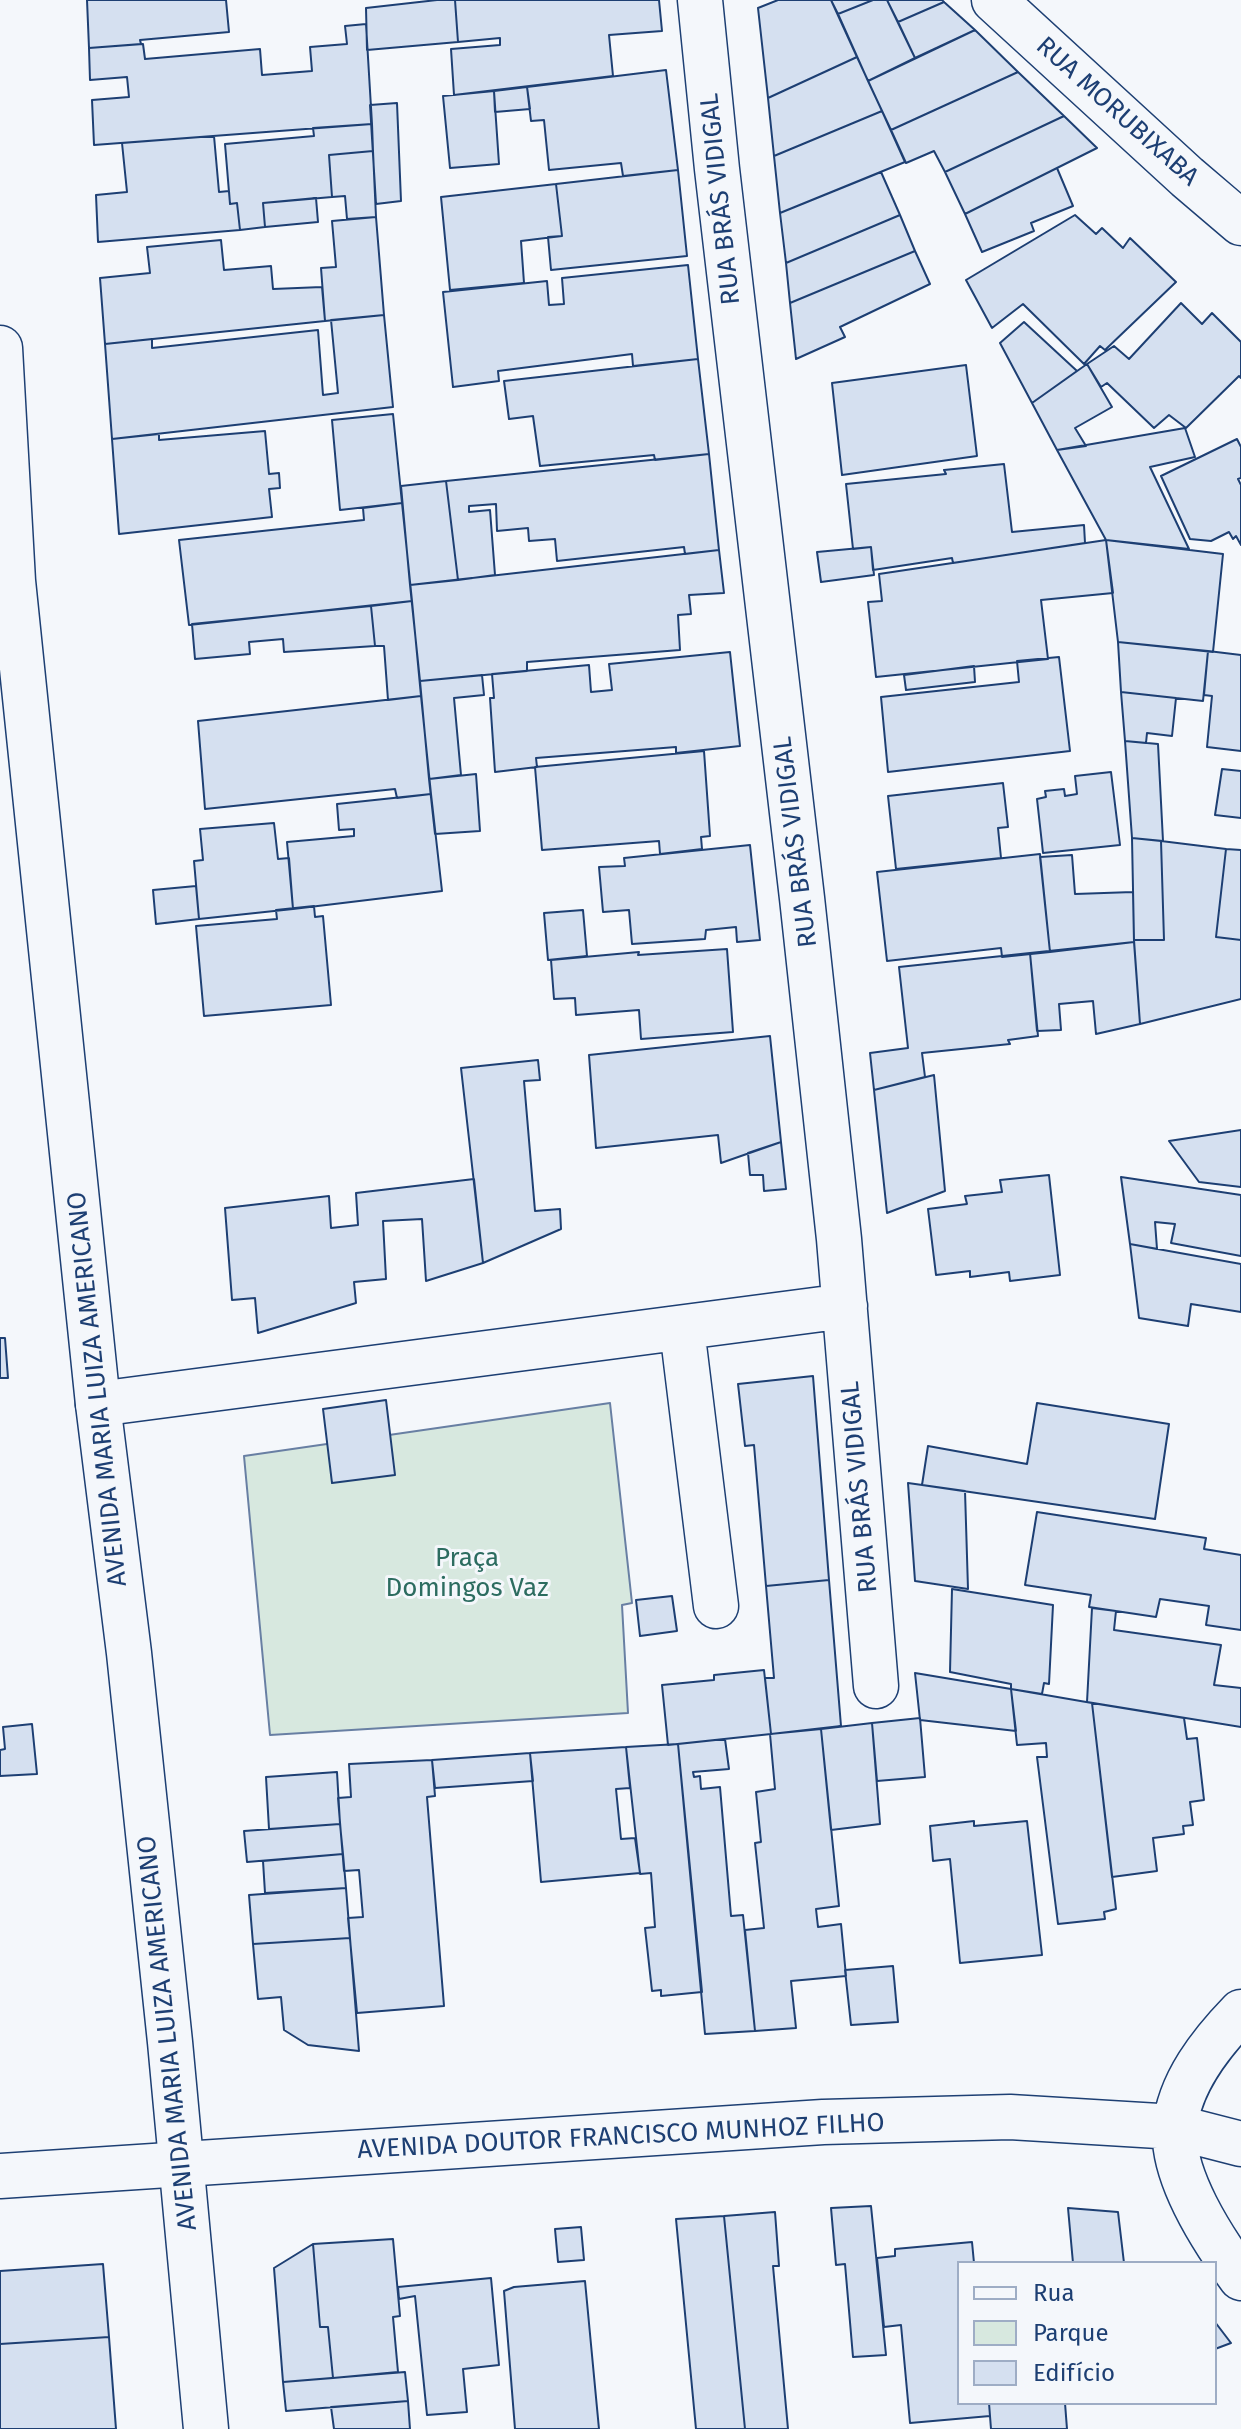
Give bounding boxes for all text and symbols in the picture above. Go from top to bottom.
street label: RUA MORUBIXABA [1029,31,1205,193]
street label: RUA BRÁS VIDIGAL [694,92,748,306]
street label: RUA BRÁS VIDIGAL [768,735,824,949]
street label: AVENIDA MARIA LUIZA AMERICANO [62,1190,134,1588]
street label: RUA BRÁS VIDIGAL [835,1380,885,1594]
park label: Praça Domingos Vaz [385,1543,549,1604]
street label: AVENIDA MARIA LUIZA AMERICANO [132,1834,204,2232]
street label: AVENIDA DOUTOR FRANCISCO MUNHOZ FILHO [357,2108,885,2166]
legend [957,2261,1217,2405]
text: Rua [1033,2279,1075,2307]
text: Parque [1033,2319,1109,2347]
text: Edifício [1033,2359,1115,2387]

